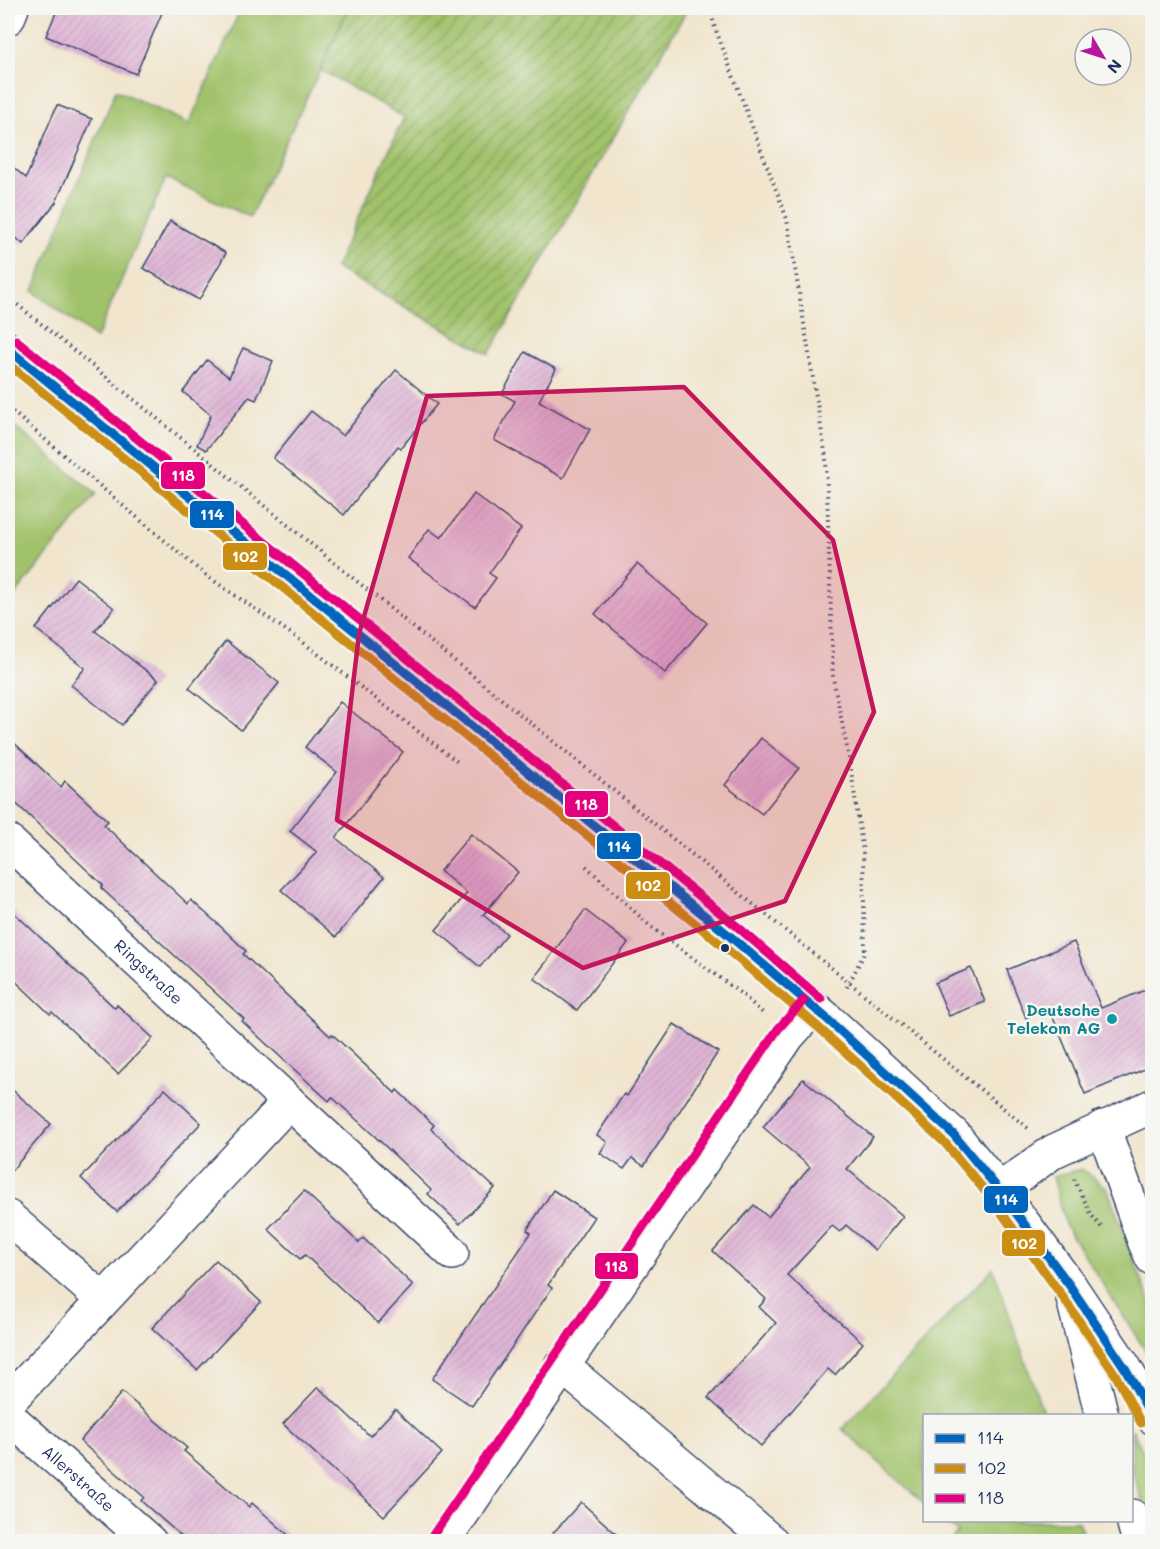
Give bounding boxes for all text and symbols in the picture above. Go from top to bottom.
north arrow [1073,27,1133,87]
text: N [1103,55,1127,78]
line badge: 118 [160,461,206,490]
text: 118 [171,464,195,485]
line badge: 114 [189,500,235,529]
text: 114 [200,503,224,524]
line badge: 102 [222,542,268,571]
text: 102 [232,545,258,566]
line badge: 118 [564,790,609,818]
text: 118 [574,793,598,814]
line badge: 114 [596,832,642,860]
text: 114 [607,835,631,856]
line badge: 102 [625,871,671,900]
text: 102 [635,874,661,895]
street label: Ringstraße [110,934,188,1008]
unlabelled marker [719,942,731,954]
place label: Deutsche Telekom AG [1007,999,1100,1038]
marker: Deutsche Telekom AG [1105,1012,1119,1026]
line badge: 114 [983,1185,1029,1214]
text: 114 [994,1188,1018,1209]
line badge: 102 [1001,1229,1046,1257]
text: 102 [1011,1232,1037,1253]
line badge: 118 [594,1252,639,1280]
text: 118 [604,1255,628,1276]
legend [923,1414,1133,1522]
text: 114 [977,1425,1004,1449]
street label: Allerstraße [38,1440,119,1516]
text: 102 [977,1455,1006,1479]
text: 118 [977,1485,1004,1509]

